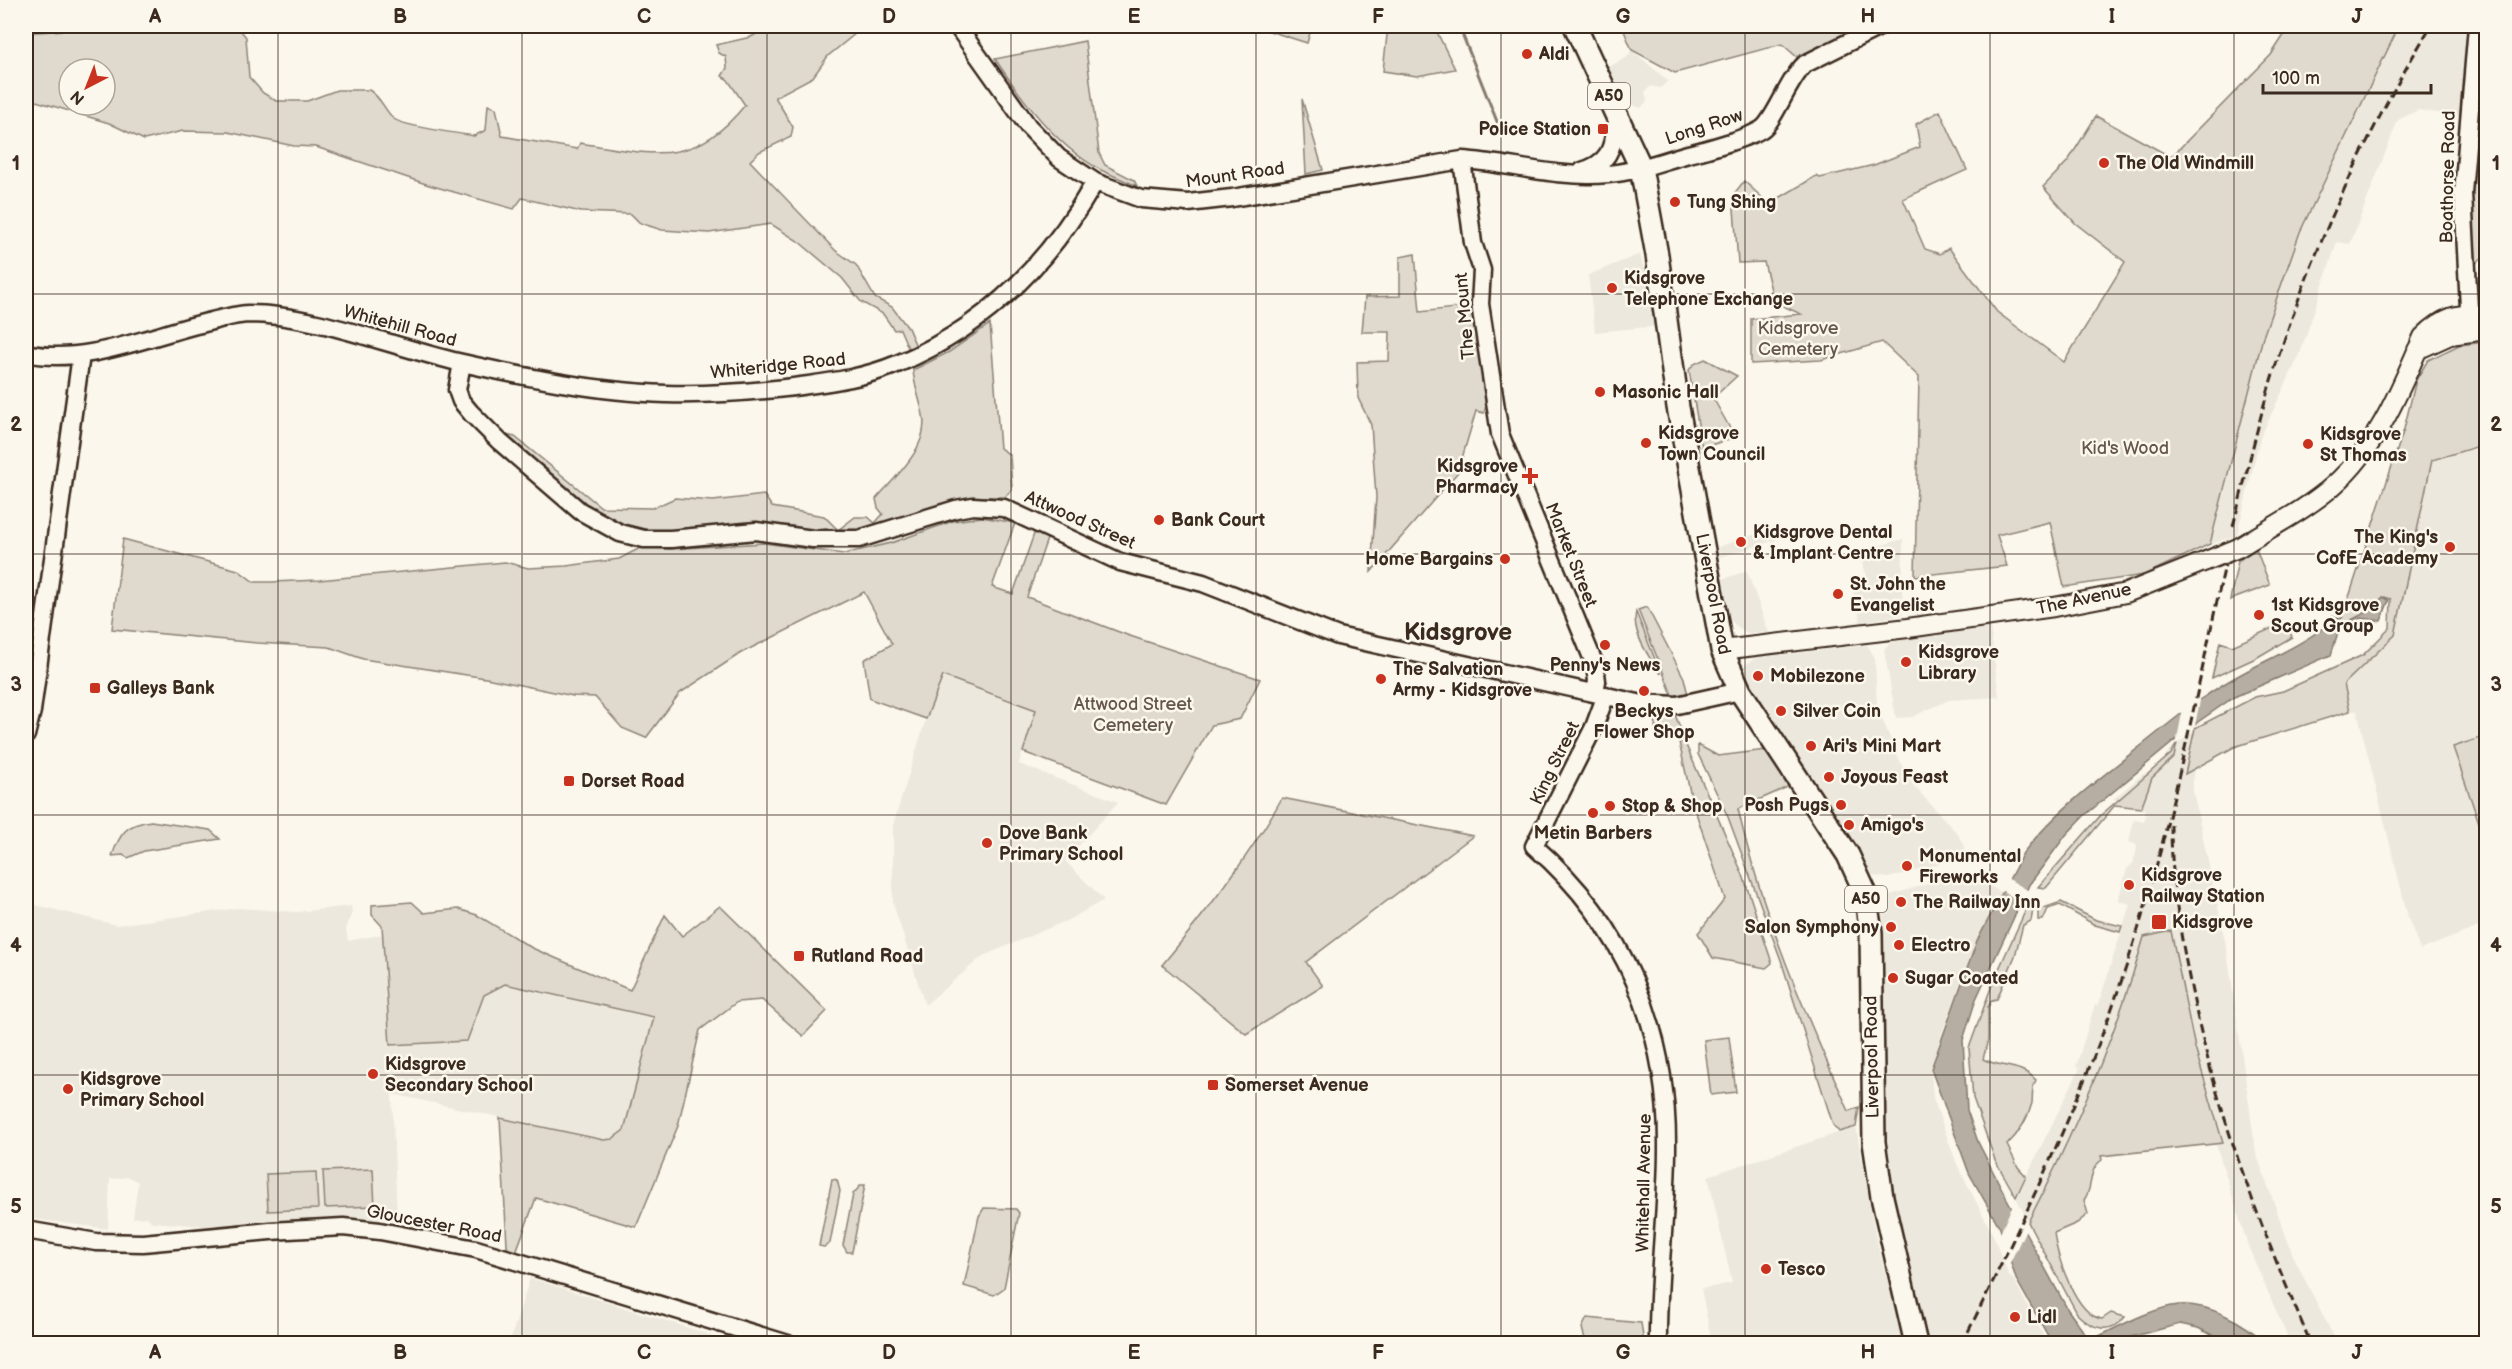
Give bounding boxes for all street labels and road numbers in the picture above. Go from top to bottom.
road number: A50 [1588,83,1630,109]
street label: Long Row [1663,105,1745,149]
street label: Boathorse Road [2436,110,2460,244]
street label: Mount Road [1184,158,1286,192]
street label: The Mount [1451,271,1479,360]
street label: Whitehill Road [341,301,459,351]
street label: Whiteridge Road [709,348,847,384]
street label: Attwood Street [1022,486,1139,554]
street label: Market Street [1540,500,1602,611]
street label: Liverpool Road [1691,532,1735,656]
street label: The Avenue [2035,579,2134,619]
street label: King Street [1526,717,1584,808]
road number: A50 [1845,886,1887,912]
street label: Liverpool Road [1860,995,1884,1119]
street label: Whitehall Avenue [1632,1113,1656,1253]
street label: Gloucester Road [365,1201,503,1247]

